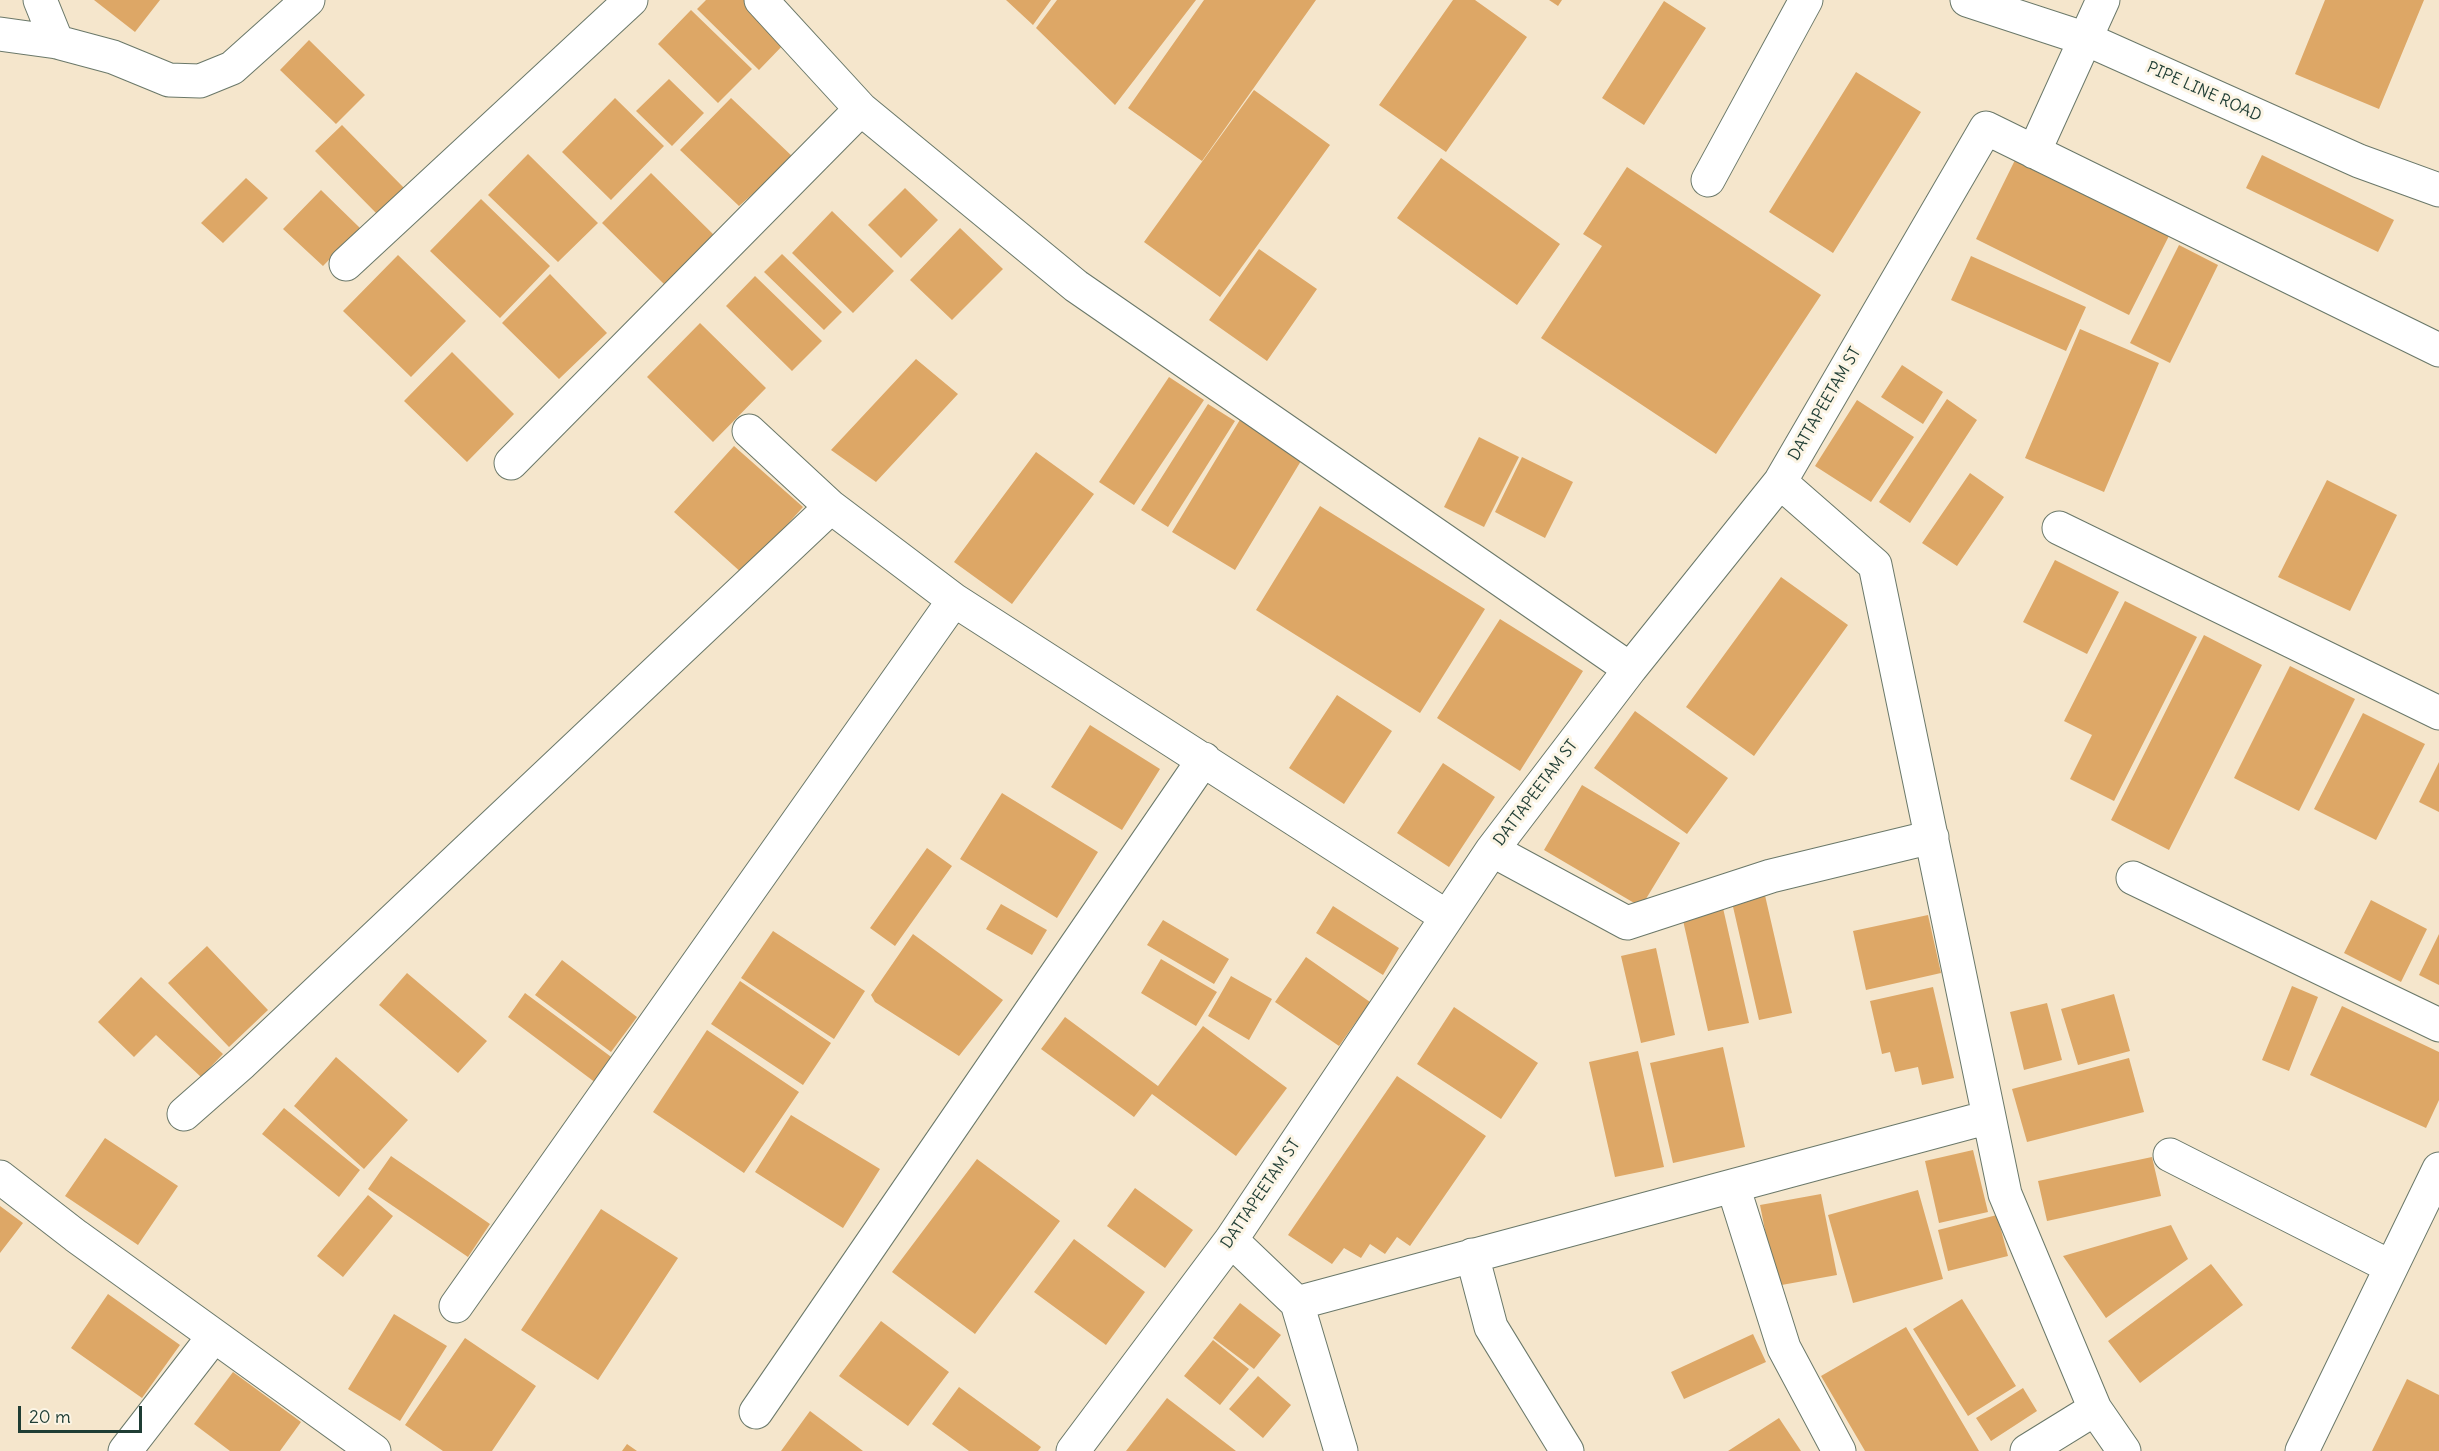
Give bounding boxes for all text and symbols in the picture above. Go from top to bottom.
street label: PIPE LINE ROAD [2144,58,2264,126]
street label: DATTAPEETAM ST [1785,344,1865,464]
street label: DATTAPEETAM ST [1490,736,1582,850]
street label: DATTAPEETAM ST [1217,1136,1305,1252]
scale bar [21,1394,146,1432]
text: 20 m [29,1405,71,1428]

